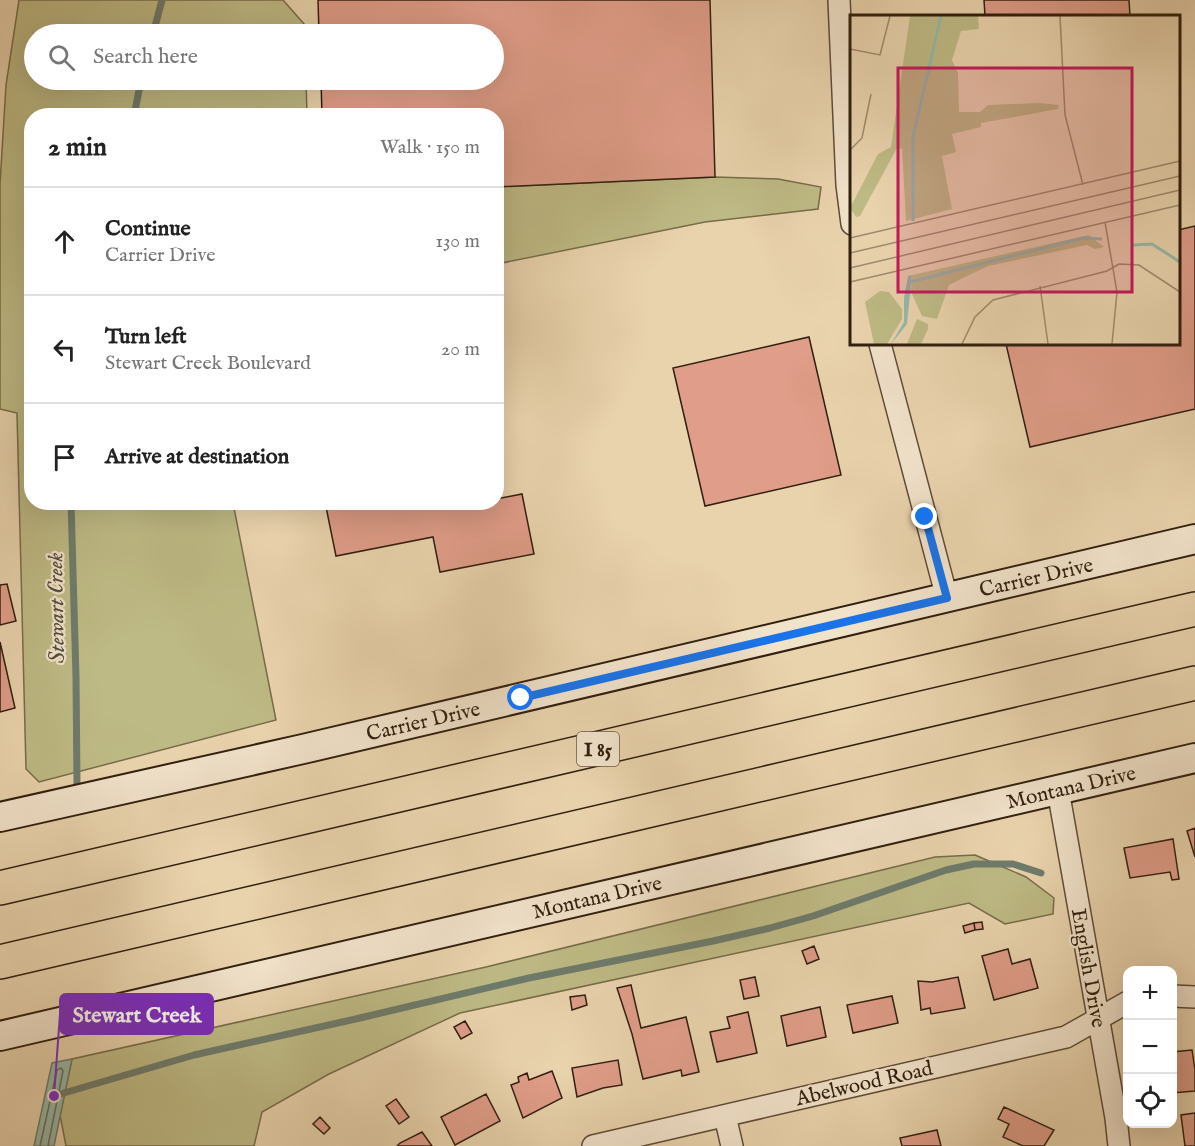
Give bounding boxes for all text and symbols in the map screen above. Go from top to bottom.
inset map [850,15,1180,345]
search box [24,24,504,90]
icon: search [45,41,78,74]
text: Search here [93,43,198,71]
text: 2 min [48,131,107,164]
text: Walk · 150 m [380,135,480,160]
text: Continue [105,215,191,243]
icon: ahead [48,225,81,258]
text: 130 m [435,229,480,254]
text: Carrier Drive [105,243,215,268]
text: Turn left [105,323,187,351]
icon: left [48,333,81,366]
text: 20 m [441,337,480,362]
text: Stewart Creek Boulevard [105,351,311,376]
icon: arrive [48,441,81,474]
text: Arrive at destination [105,443,289,471]
route end [911,503,937,529]
water label: Stewart Creek [42,552,72,664]
street label: Carrier Drive [977,552,1096,605]
route start [507,684,533,710]
street label: Carrier Drive [364,696,483,749]
road number: I 85 [577,732,619,766]
street label: Montana Drive [1004,760,1139,816]
street label: Montana Drive [530,870,665,926]
street label: English Drive [1064,907,1111,1030]
map controls [1123,966,1177,1128]
button: + [1123,966,1177,1020]
callout: Stewart Creek [60,994,213,1034]
text: Stewart Creek [72,1002,203,1030]
button: − [1123,1020,1177,1074]
street label: Abelwood Road [792,1055,936,1114]
button: locate [1123,1074,1177,1128]

